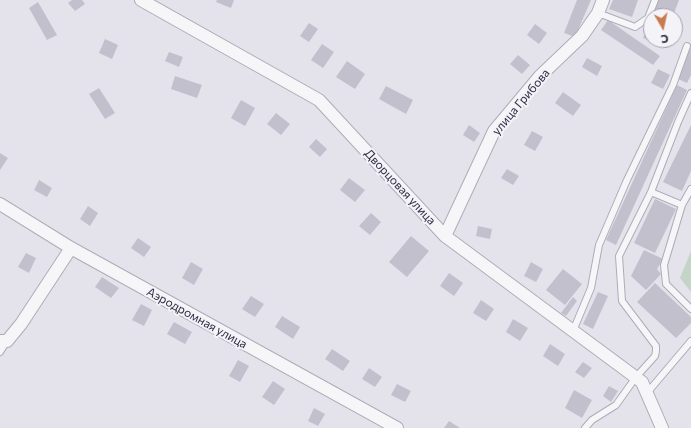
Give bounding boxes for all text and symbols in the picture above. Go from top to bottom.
north arrow [643,8,683,48]
text: С [660,32,670,46]
street label: улица Грибова [489,66,553,138]
street label: Дворцовая улица [361,146,439,228]
street label: Аэродромная улица [144,284,250,352]

